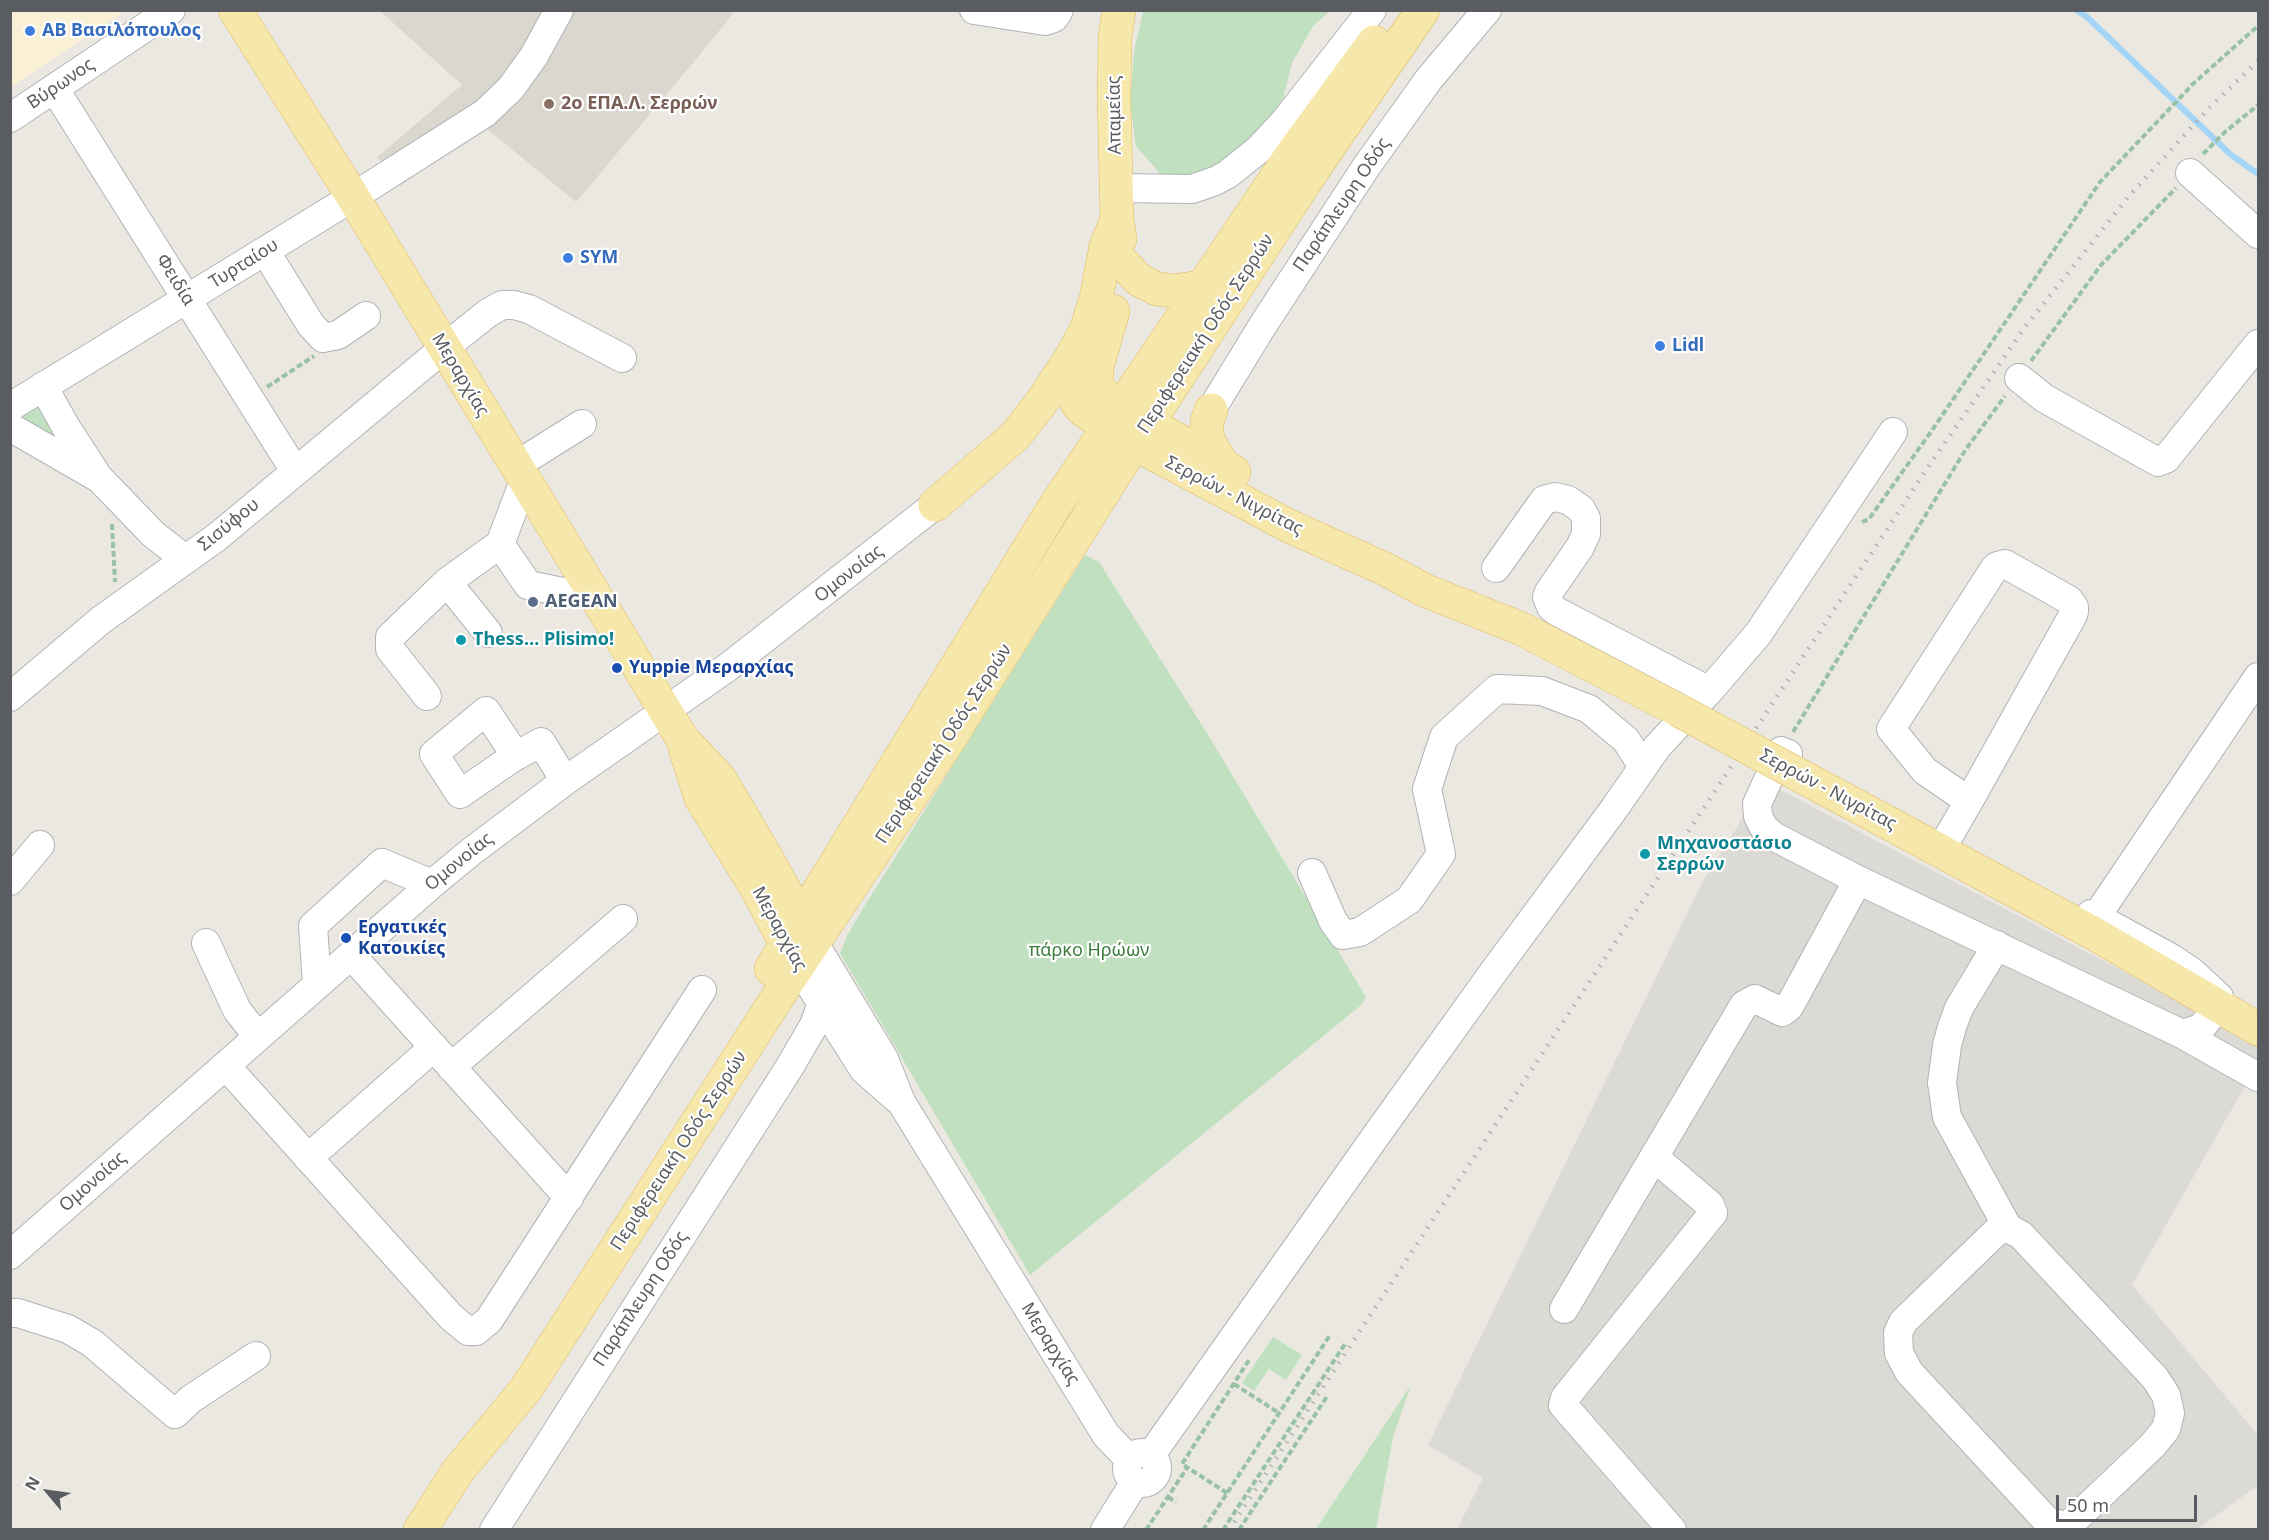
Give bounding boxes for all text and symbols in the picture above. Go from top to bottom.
place label: ΑΒ Βασιλόπουλος [42,20,201,42]
marker: ΑΒ Βασιλόπουλος [23,24,37,38]
street label: Βύρωνος [23,54,99,114]
street label: Απαμείας [1104,75,1126,155]
place label: 2ο ΕΠΑ.Λ. Σερρών [561,93,717,115]
marker: 2ο ΕΠΑ.Λ. Σερρών [542,97,556,111]
street label: Παράπλευρη Οδός [1289,134,1395,276]
street label: Περιφερειακή Οδός Σερρών [1133,230,1279,438]
street label: Τυρταίου [205,234,283,294]
place label: SYM [580,247,618,269]
street label: Φειδία [151,250,199,310]
marker: SYM [561,251,575,265]
street label: Μεραρχίας [427,329,493,421]
place label: Lidl [1672,335,1704,357]
marker: Lidl [1653,339,1667,353]
street label: Σερρών - Νιγρίτας [1161,452,1307,540]
street label: Σισύφου [194,494,264,556]
street label: Ομονοίας [810,541,888,607]
place label: AEGEAN [545,591,618,613]
marker: AEGEAN [526,595,540,609]
place label: Thess… Plisimo! [473,629,614,651]
marker: Thess… Plisimo! [454,633,468,647]
street label: Περιφερειακή Οδός Σερρών [871,640,1017,848]
place label: Yuppie Μεραρχίας [629,657,794,679]
marker: Yuppie Μεραρχίας [610,661,624,675]
street label: Σερρών - Νιγρίτας [1756,745,1900,835]
street label: Ομονοίας [421,828,497,896]
place label: Μηχανοστάσιο Σερρών [1657,833,1792,876]
marker: Μηχανοστάσιο Σερρών [1638,847,1652,861]
street label: Μεραρχίας [747,883,811,975]
place label: Εργατικές Κατοικίες [358,917,447,960]
marker: Εργατικές Κατοικίες [339,931,353,945]
park label: πάρκο Ηρώων [1029,940,1149,962]
street label: Περιφερειακή Οδός Σερρών [606,1047,752,1255]
street label: Ομονοίας [55,1147,131,1217]
street label: Παράπλευρη Οδός [589,1227,693,1371]
street label: Μεραρχίας [1016,1299,1084,1389]
north arrow [18,1462,78,1522]
text: N [19,1472,45,1494]
scale bar [2059,1483,2200,1521]
text: 50 m [2067,1493,2109,1517]

